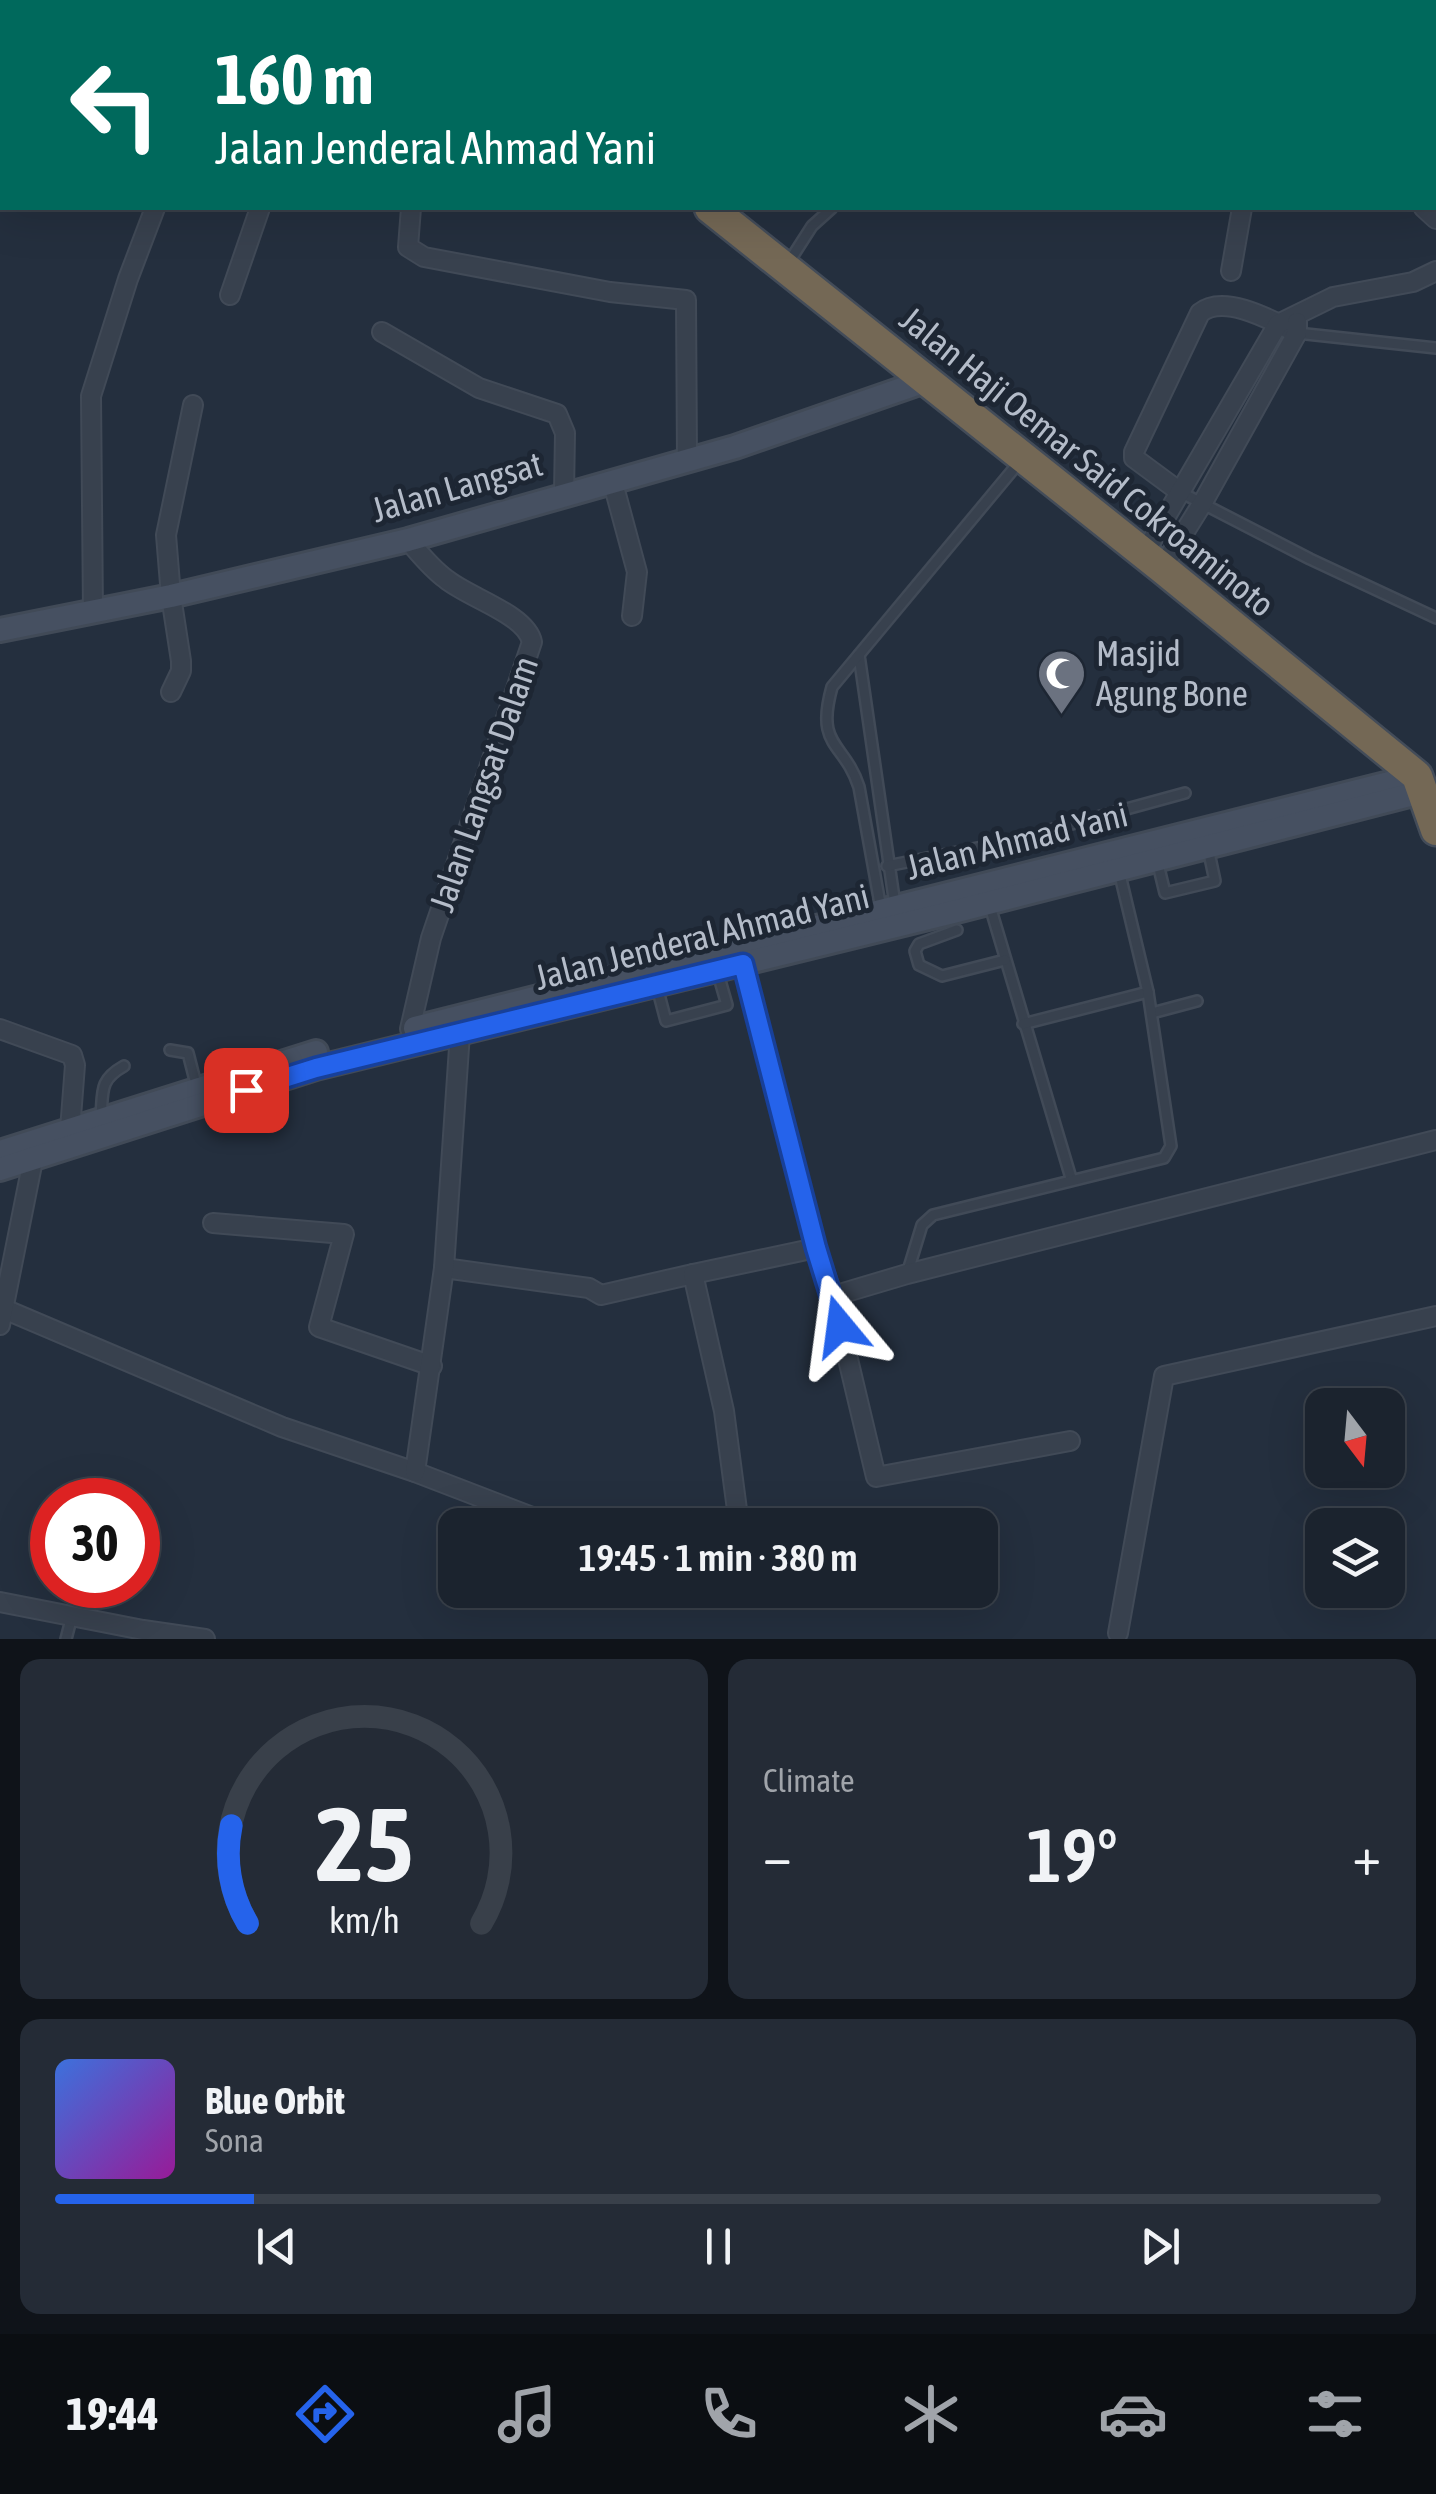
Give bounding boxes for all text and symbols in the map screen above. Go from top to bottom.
text: 160 m [215,39,374,119]
icon: left [50,40,180,170]
text: Jalan Jenderal Ahmad Yani [215,122,656,174]
street label: Jalan Haji Oemar Said Cokroaminoto [893,298,1283,624]
street label: Jalan Langsat [367,443,547,529]
place label: Masjid Agung Bone [1096,633,1248,713]
mosque icon: Masjid Agung Bone [1035,648,1087,716]
street label: Jalan Langsat Dalam [421,651,545,916]
street label: Jalan Ahmad Yani [902,793,1132,887]
street label: Jalan Jenderal Ahmad Yani [530,875,873,997]
pin [204,1048,289,1133]
icon: arrive [219,1063,274,1118]
position arrow [788,1274,892,1378]
north arrow [1305,1388,1405,1488]
map controls [1305,1388,1405,1608]
speed limit sign: 30 [30,1478,160,1608]
button: layers [1305,1508,1405,1608]
text: 19:45 · 1 min · 380 m [578,1536,858,1579]
text: Climate [763,1762,855,1799]
text: 25 [315,1784,413,1903]
text: 19° [1026,1812,1118,1898]
text: − [763,1824,792,1887]
text: + [1352,1824,1381,1887]
text: km/h [329,1900,399,1941]
text: Blue Orbit [205,2079,345,2122]
text: Sona [205,2122,264,2159]
icon: previous [249,2219,304,2274]
icon: pause [691,2219,746,2274]
icon: next [1133,2219,1188,2274]
icon: directions [290,2379,360,2449]
icon: music [492,2379,562,2449]
icon: phone [694,2379,764,2449]
icon: climate [896,2379,966,2449]
icon: car [1098,2379,1168,2449]
icon: filters [1300,2379,1370,2449]
text: 19:44 [66,2388,159,2440]

